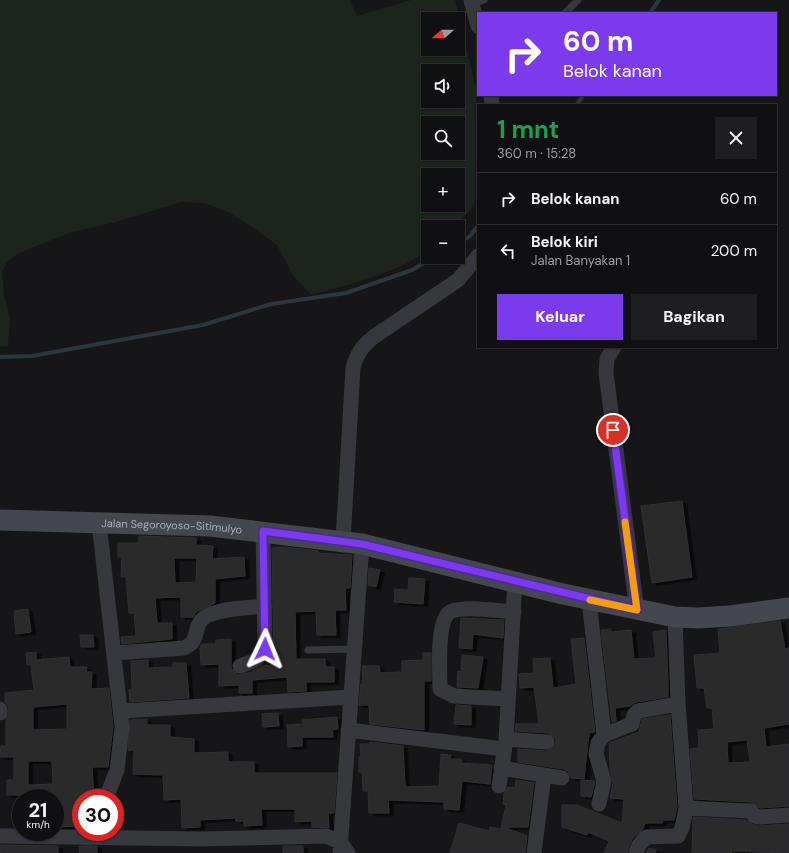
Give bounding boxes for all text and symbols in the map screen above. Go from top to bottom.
north arrow [421,12,465,56]
map controls [421,12,465,264]
text: 60 m [563,23,633,60]
icon: right [497,28,549,80]
text: Belok kanan [563,59,662,83]
button: sound [421,64,465,108]
text: 1 mnt [497,114,559,145]
button: search [421,116,465,160]
button: close [715,117,757,159]
text: 360 m · 15:28 [497,145,576,162]
button: + [421,168,465,212]
icon: right [497,188,519,210]
text: Belok kanan [531,189,619,209]
text: 60 m [720,189,757,209]
button: − [421,220,465,264]
text: Belok kiri [531,232,598,252]
icon: left [497,240,519,262]
text: 200 m [711,241,757,261]
text: Jalan Banyakan 1 [531,252,630,269]
button: Keluar [497,294,623,340]
button: Bagikan [631,294,757,340]
pin [596,413,630,447]
icon: arrive [602,419,624,441]
street label: Jalan Segoroyoso-Sitimulyo [101,516,243,537]
position arrow [244,628,286,670]
speed limit sign: 30 [72,789,124,841]
text: 21 [29,797,47,823]
text: km/h [26,818,50,831]

